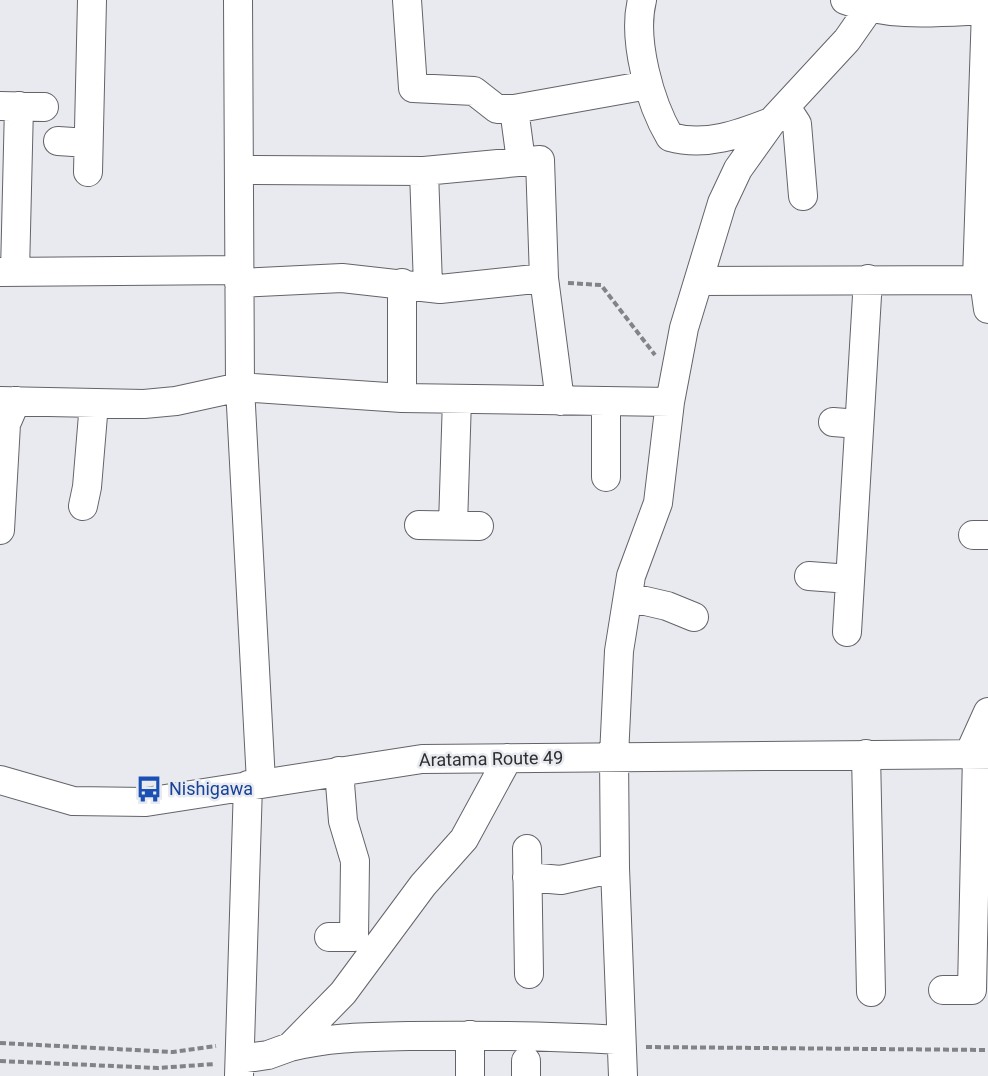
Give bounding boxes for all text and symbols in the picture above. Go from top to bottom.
street label: Aratama Route 49 [419,747,563,770]
bus stop icon: Nishigawa [134,774,164,804]
place label: Nishigawa [169,778,253,799]

